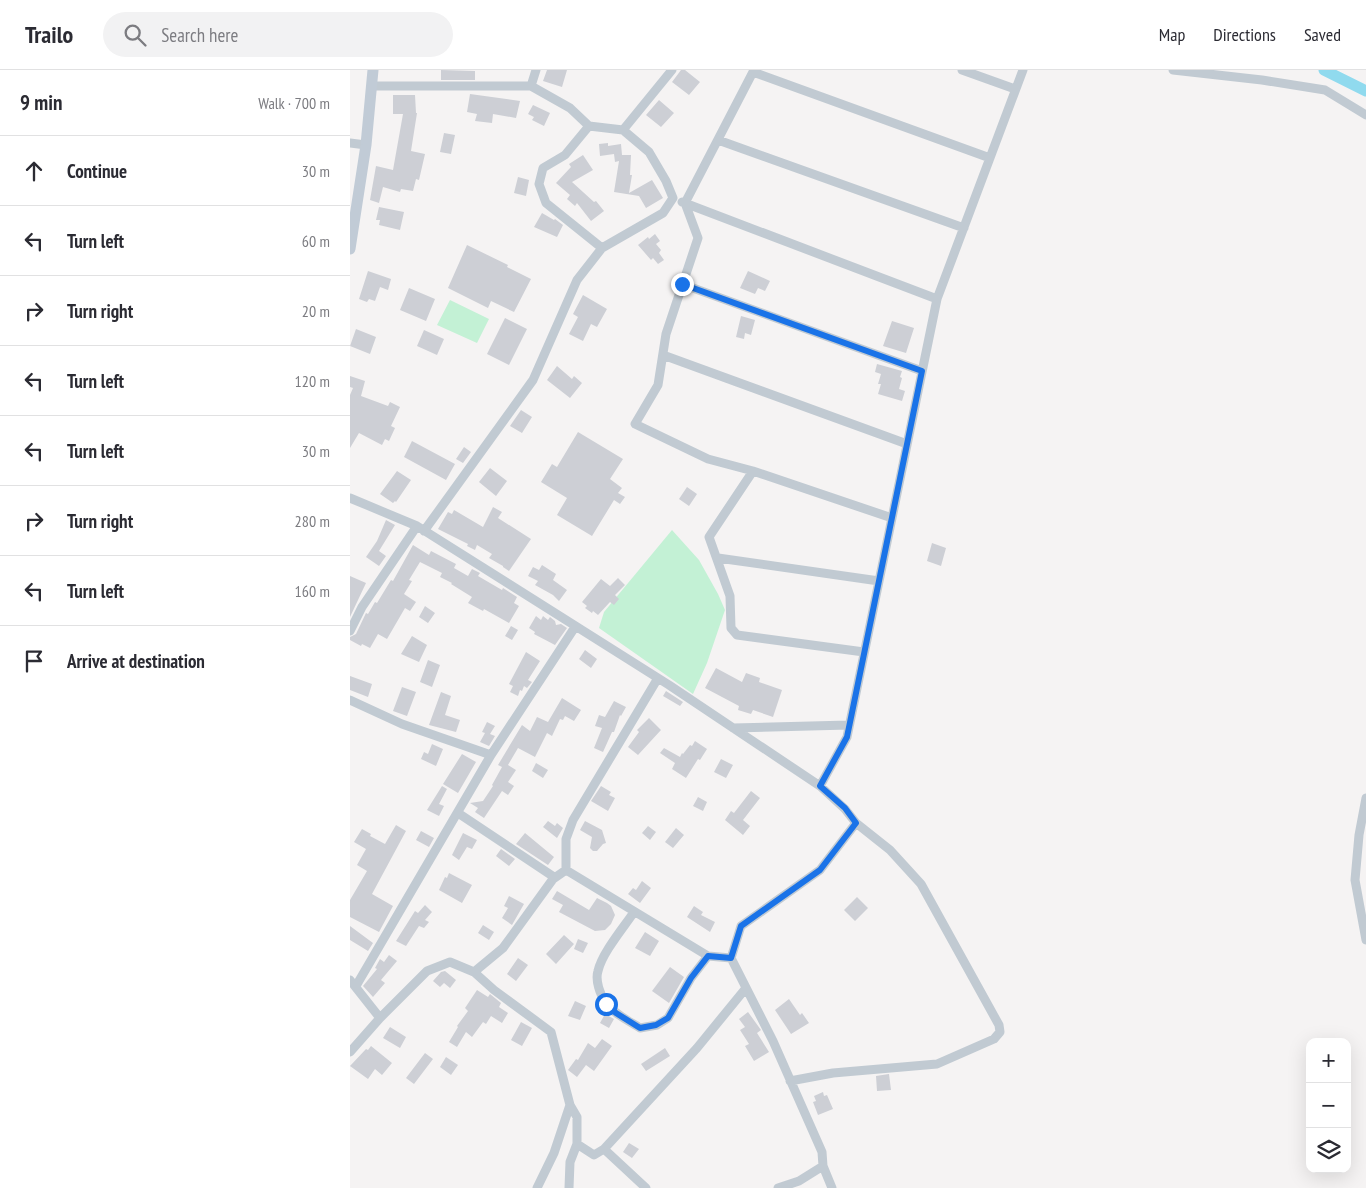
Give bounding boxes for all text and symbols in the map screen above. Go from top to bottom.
search box [103,12,453,57]
text: Trailo [25,19,73,50]
icon: search [121,21,149,49]
text: Search here [161,23,238,47]
text: Map [1159,23,1185,46]
text: Directions [1213,23,1276,46]
text: Saved [1304,23,1341,46]
text: 9 min [20,89,62,116]
text: Walk · 700 m [258,93,330,113]
icon: ahead [20,157,48,185]
text: Continue [67,159,127,183]
text: 30 m [302,161,330,181]
icon: left [20,227,48,255]
text: Turn left [67,229,124,253]
text: 60 m [302,231,330,251]
route end [671,273,694,296]
icon: right [20,297,48,325]
text: Turn right [67,299,133,323]
text: 20 m [302,301,330,321]
icon: left [20,367,48,395]
text: Turn left [67,369,124,393]
text: 120 m [295,371,330,391]
icon: left [20,437,48,465]
text: Turn left [67,439,124,463]
text: 30 m [302,441,330,461]
icon: right [20,507,48,535]
text: Turn right [67,509,133,533]
text: 280 m [295,511,330,531]
icon: left [20,577,48,605]
text: Turn left [67,579,124,603]
text: 160 m [295,581,330,601]
icon: arrive [20,647,48,675]
text: Arrive at destination [67,649,205,673]
route start [595,993,618,1016]
map controls [1306,1038,1351,1173]
button: + [1306,1038,1351,1083]
button: − [1306,1083,1351,1128]
button: layers [1306,1128,1351,1173]

